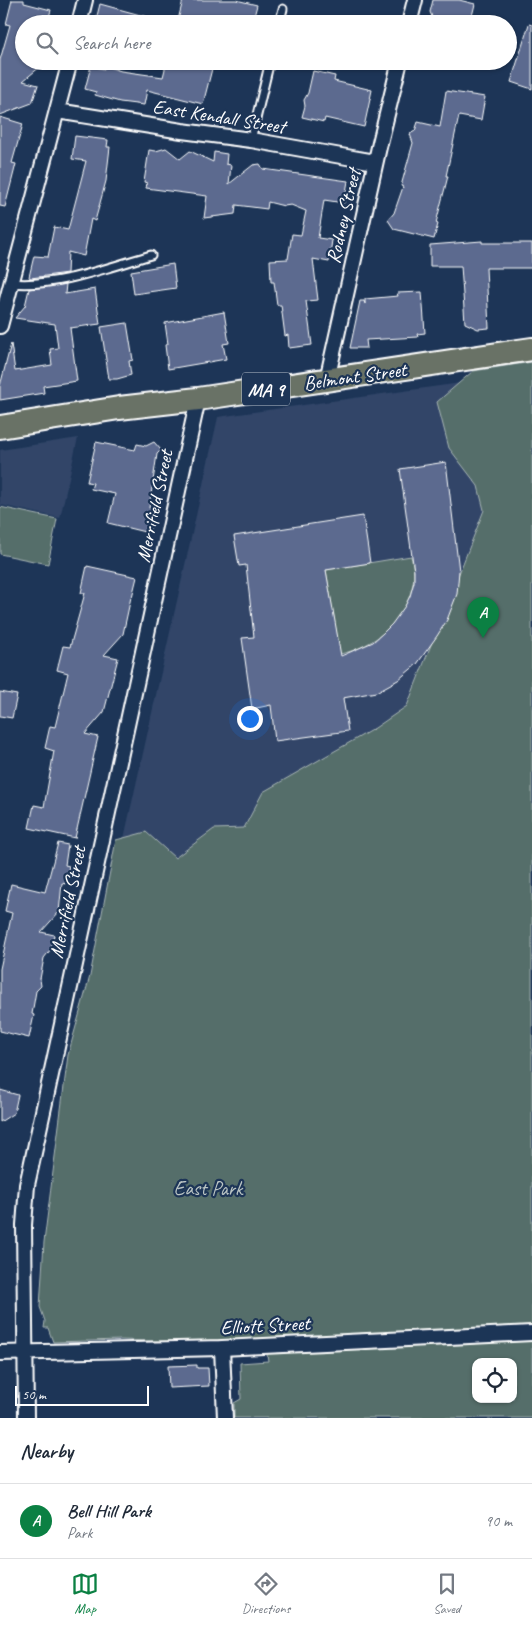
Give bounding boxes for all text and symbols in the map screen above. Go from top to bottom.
search box [15,15,517,70]
icon: search [33,29,61,57]
text: Search here [73,31,150,55]
street label: East Kendall Street [151,94,290,140]
street label: Rodney Street [320,163,367,266]
street label: Belmont Street [302,357,410,396]
road number: MA 9 [242,372,290,406]
street label: Merrifield Street [130,445,179,564]
pin: A [467,597,499,638]
your location [237,706,263,732]
street label: Merrifield Street [43,841,92,960]
park label: East Park [174,1176,244,1201]
street label: Elliott Street [220,1311,313,1340]
map controls [472,1358,517,1403]
button: locate [472,1358,517,1403]
scale bar [15,1383,149,1406]
text: 50 m [22,1386,46,1403]
text: Nearby [20,1438,73,1464]
text: Bell Hill Park [67,1499,151,1523]
text: A [32,1511,40,1531]
text: 90 m [485,1511,512,1531]
text: Park [67,1523,92,1543]
tab: Map [71,1570,99,1617]
tab: Directions [242,1570,290,1617]
tab: Saved [433,1570,461,1617]

